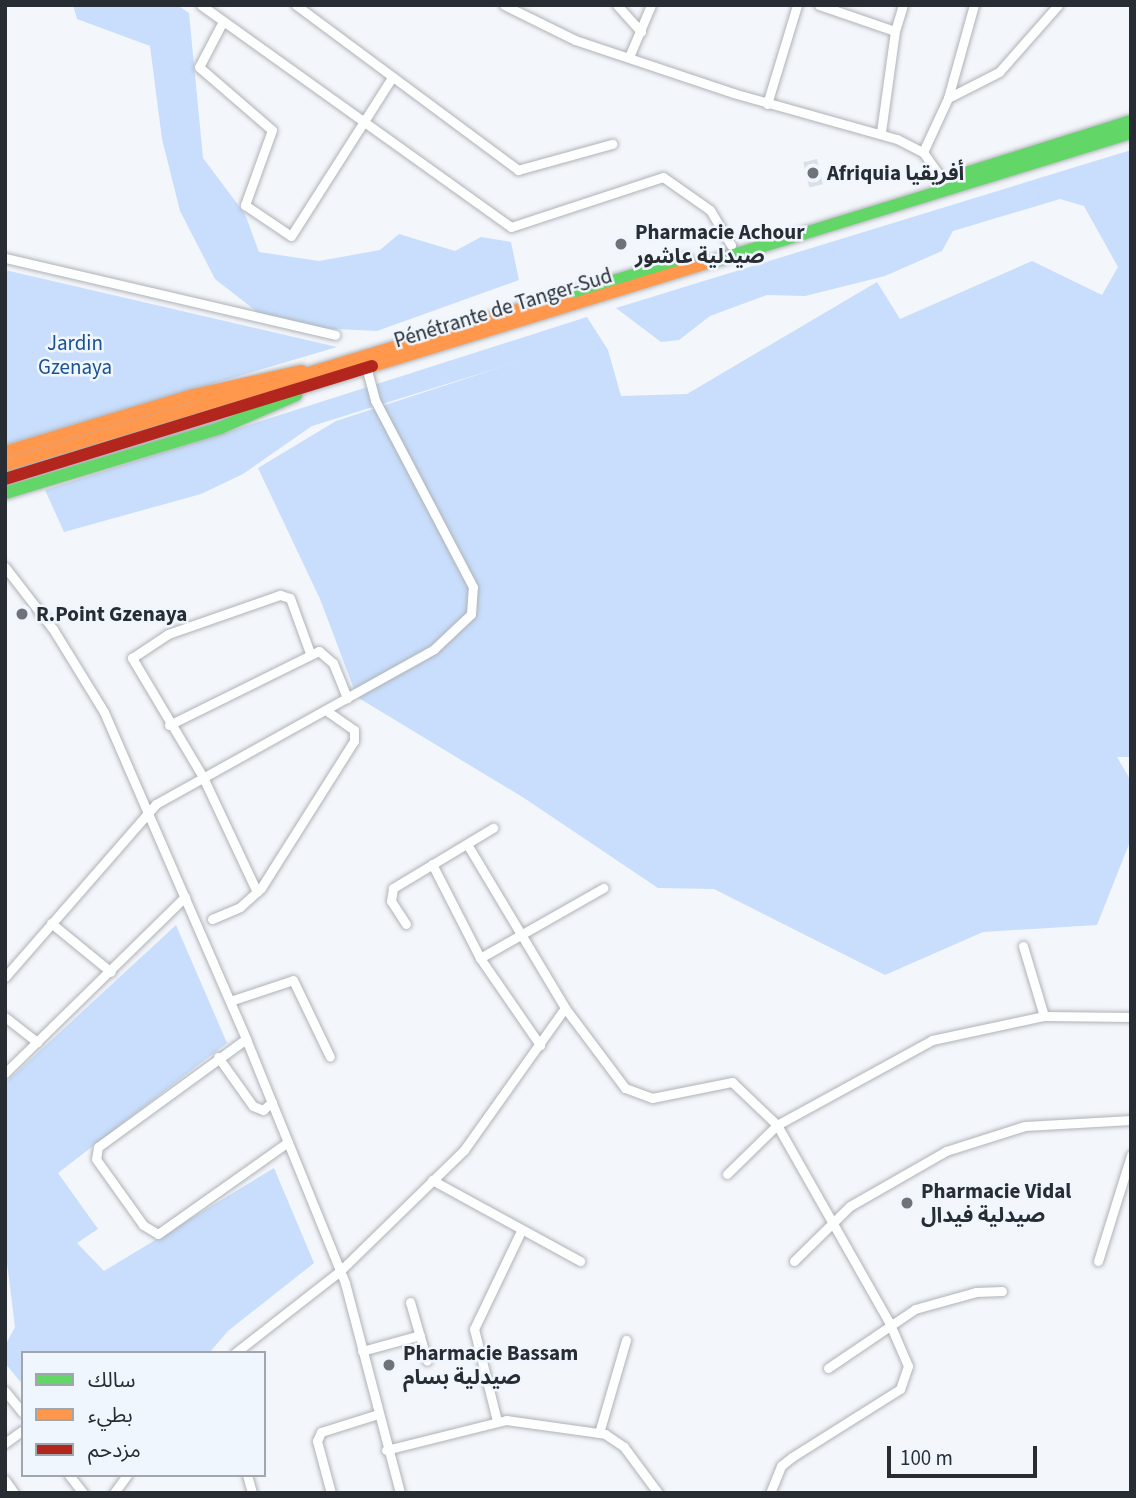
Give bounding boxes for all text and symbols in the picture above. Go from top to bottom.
place label: Afriquia أفريقيا [827,160,964,186]
marker: Afriquia أفريقيا [805,165,821,181]
place label: Pharmacie Achour صيدلية عاشور [635,219,804,269]
marker: Pharmacie Achour صيدلية عاشور [613,236,629,252]
street label: Pénétrante de Tanger-Sud [391,263,615,353]
park label: Jardin Gzenaya [38,330,112,380]
place label: R.Point Gzenaya [36,601,187,627]
marker: R.Point Gzenaya [14,606,30,622]
place label: Pharmacie Vidal صيدلية فيدال [921,1178,1071,1228]
marker: Pharmacie Vidal صيدلية فيدال [899,1195,915,1211]
place label: Pharmacie Bassam صيدلية بسام [403,1340,578,1390]
legend [21,1351,266,1477]
marker: Pharmacie Bassam صيدلية بسام [381,1357,397,1373]
text: سالك [88,1365,135,1395]
text: بطيء [88,1400,133,1430]
scale bar [891,1432,1042,1476]
text: مزدحم [88,1435,141,1465]
text: 100 m [900,1443,953,1473]

